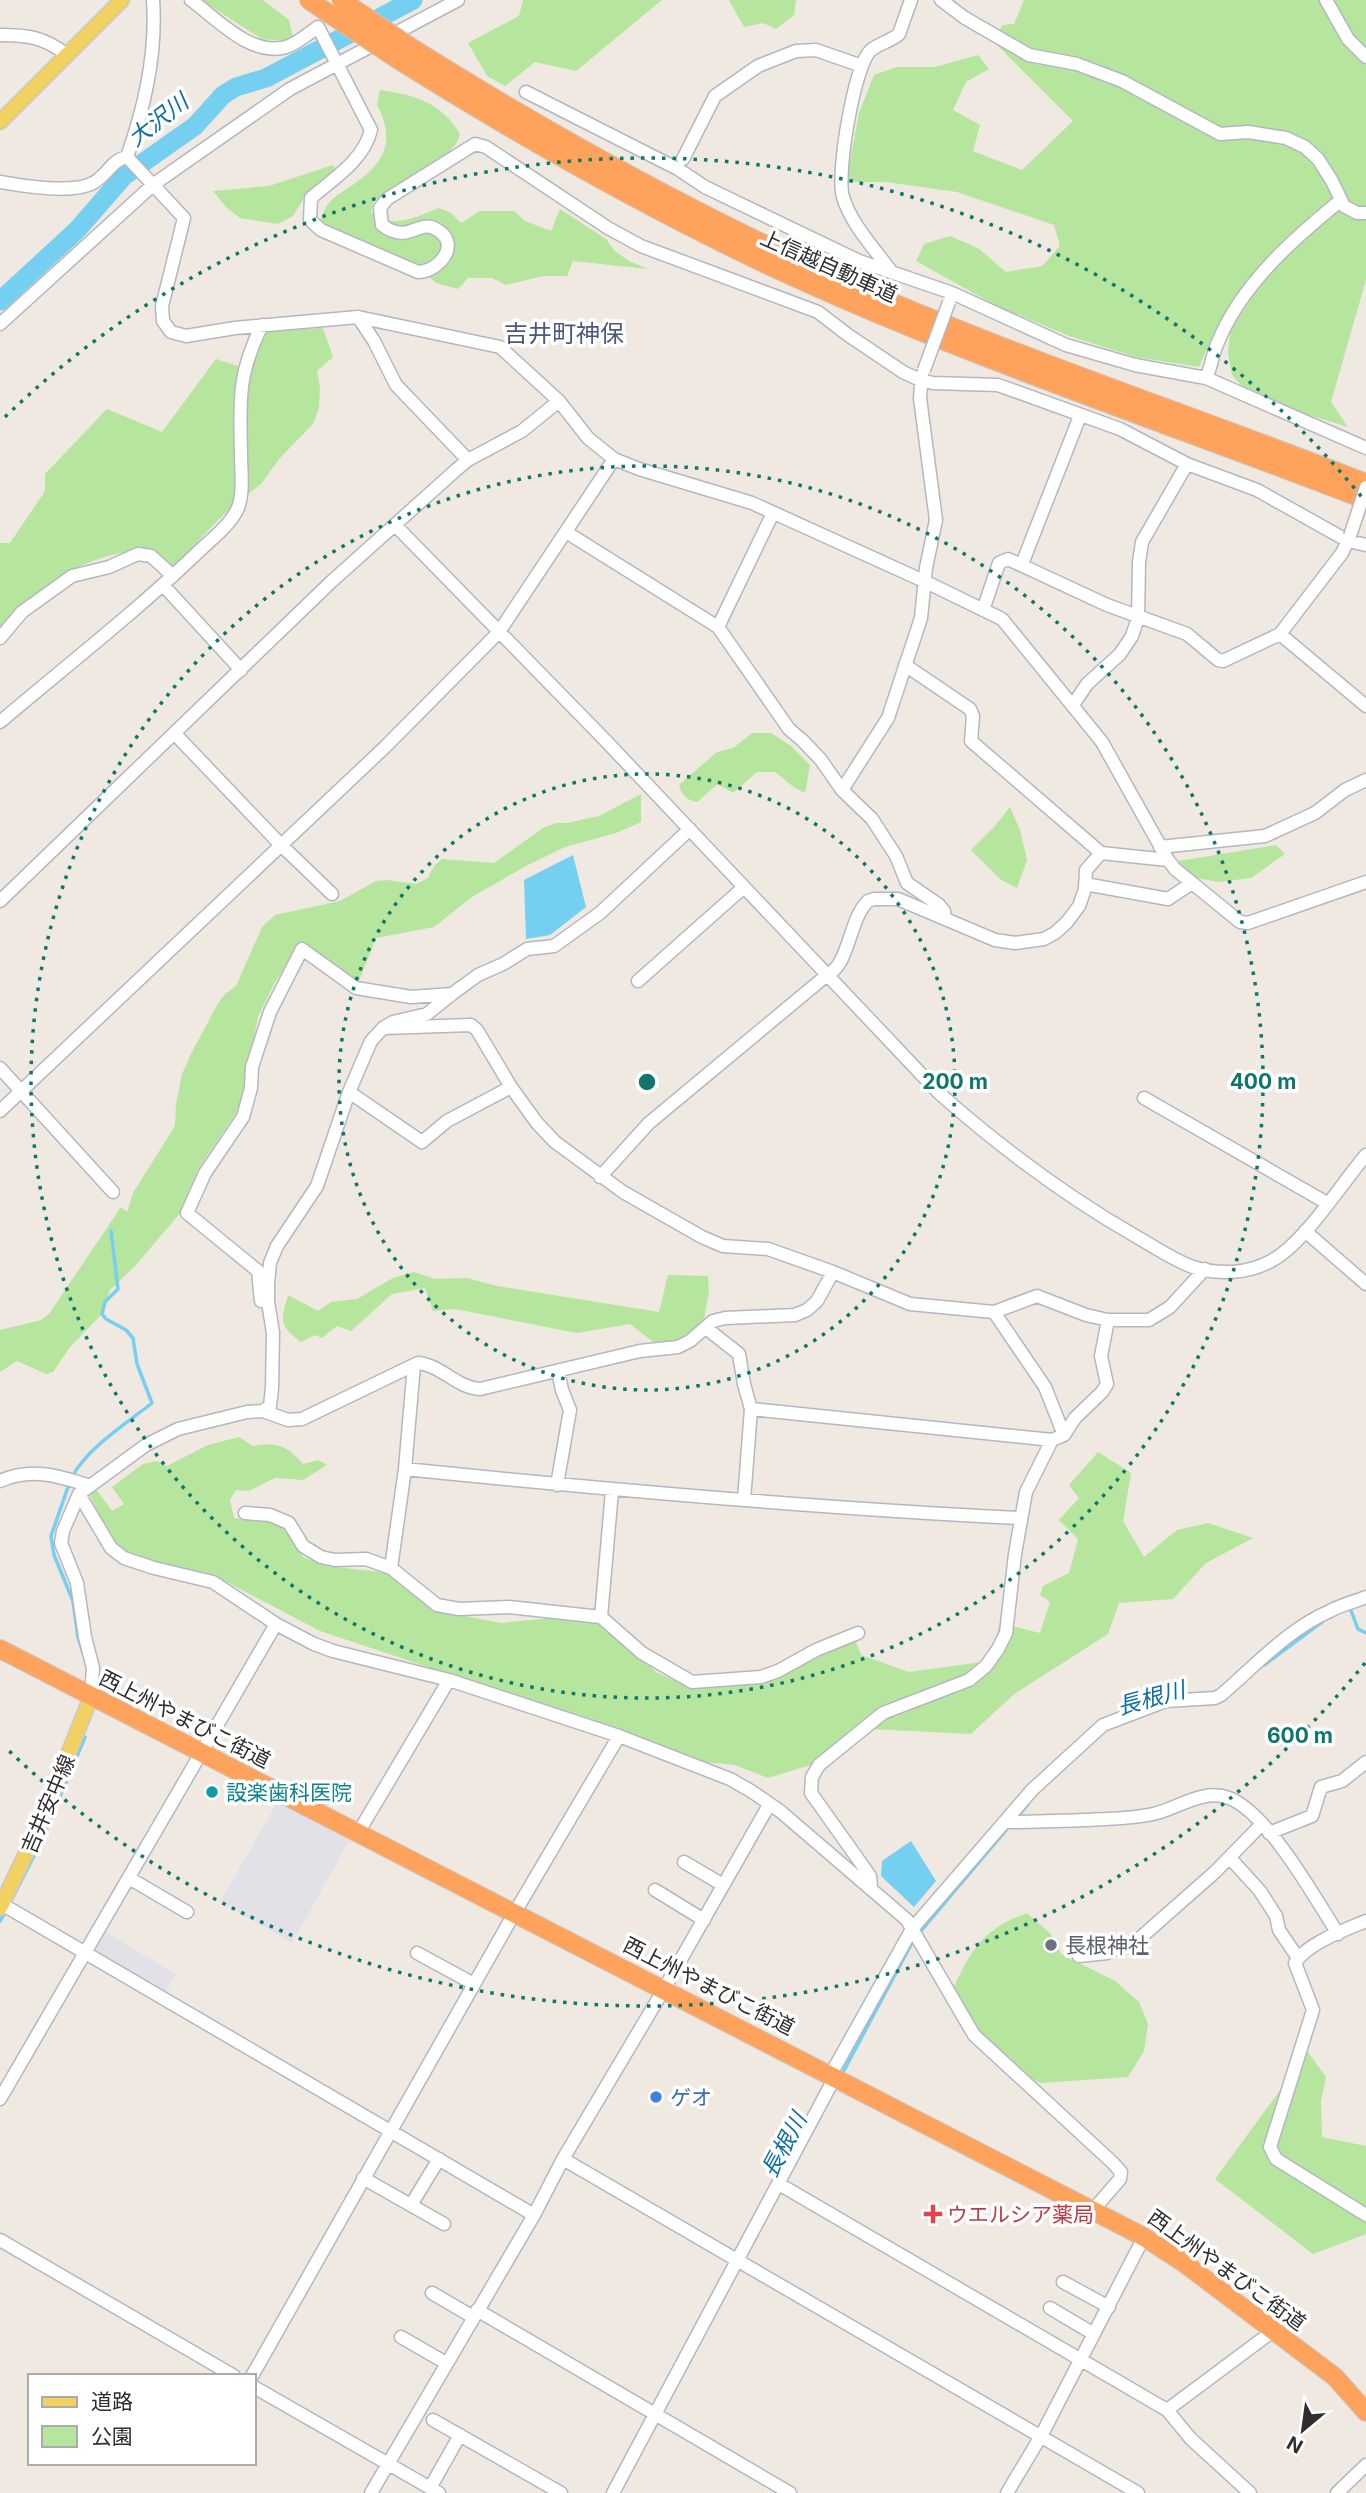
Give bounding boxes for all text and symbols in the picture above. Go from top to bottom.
water label: 大沢川 [122,86,196,152]
street label: 上信越自動車道 [757,225,901,307]
district label: 吉井町神保 [504,319,624,348]
text: 200 m [922,1069,988,1094]
text: 400 m [1230,1069,1296,1094]
centre of rings [635,1070,659,1094]
street label: 西上州やまびこ街道 [95,1665,275,1773]
water label: 長根川 [1114,1675,1191,1720]
text: 600 m [1267,1723,1333,1748]
street label: 吉井安中線 [16,1751,80,1857]
place label: 設楽歯科医院 [226,1780,352,1805]
marker: 設楽歯科医院 [204,1784,220,1800]
street label: 西上州やまびこ街道 [619,1932,799,2040]
place label: 長根神社 [1065,1933,1149,1958]
marker: 長根神社 [1043,1937,1059,1953]
place label: ゲオ [670,2085,712,2110]
marker: ゲオ [648,2089,664,2105]
water label: 長根川 [755,2105,814,2182]
place label: ウエルシア薬局 [947,2202,1094,2227]
street label: 西上州やまびこ街道 [1143,2204,1311,2336]
marker: ウエルシア薬局 [925,2206,941,2222]
legend [28,2374,256,2465]
text: 道路 [91,2389,133,2414]
north arrow [1268,2395,1338,2465]
text: 公園 [91,2424,133,2449]
text: N [1283,2431,1307,2458]

